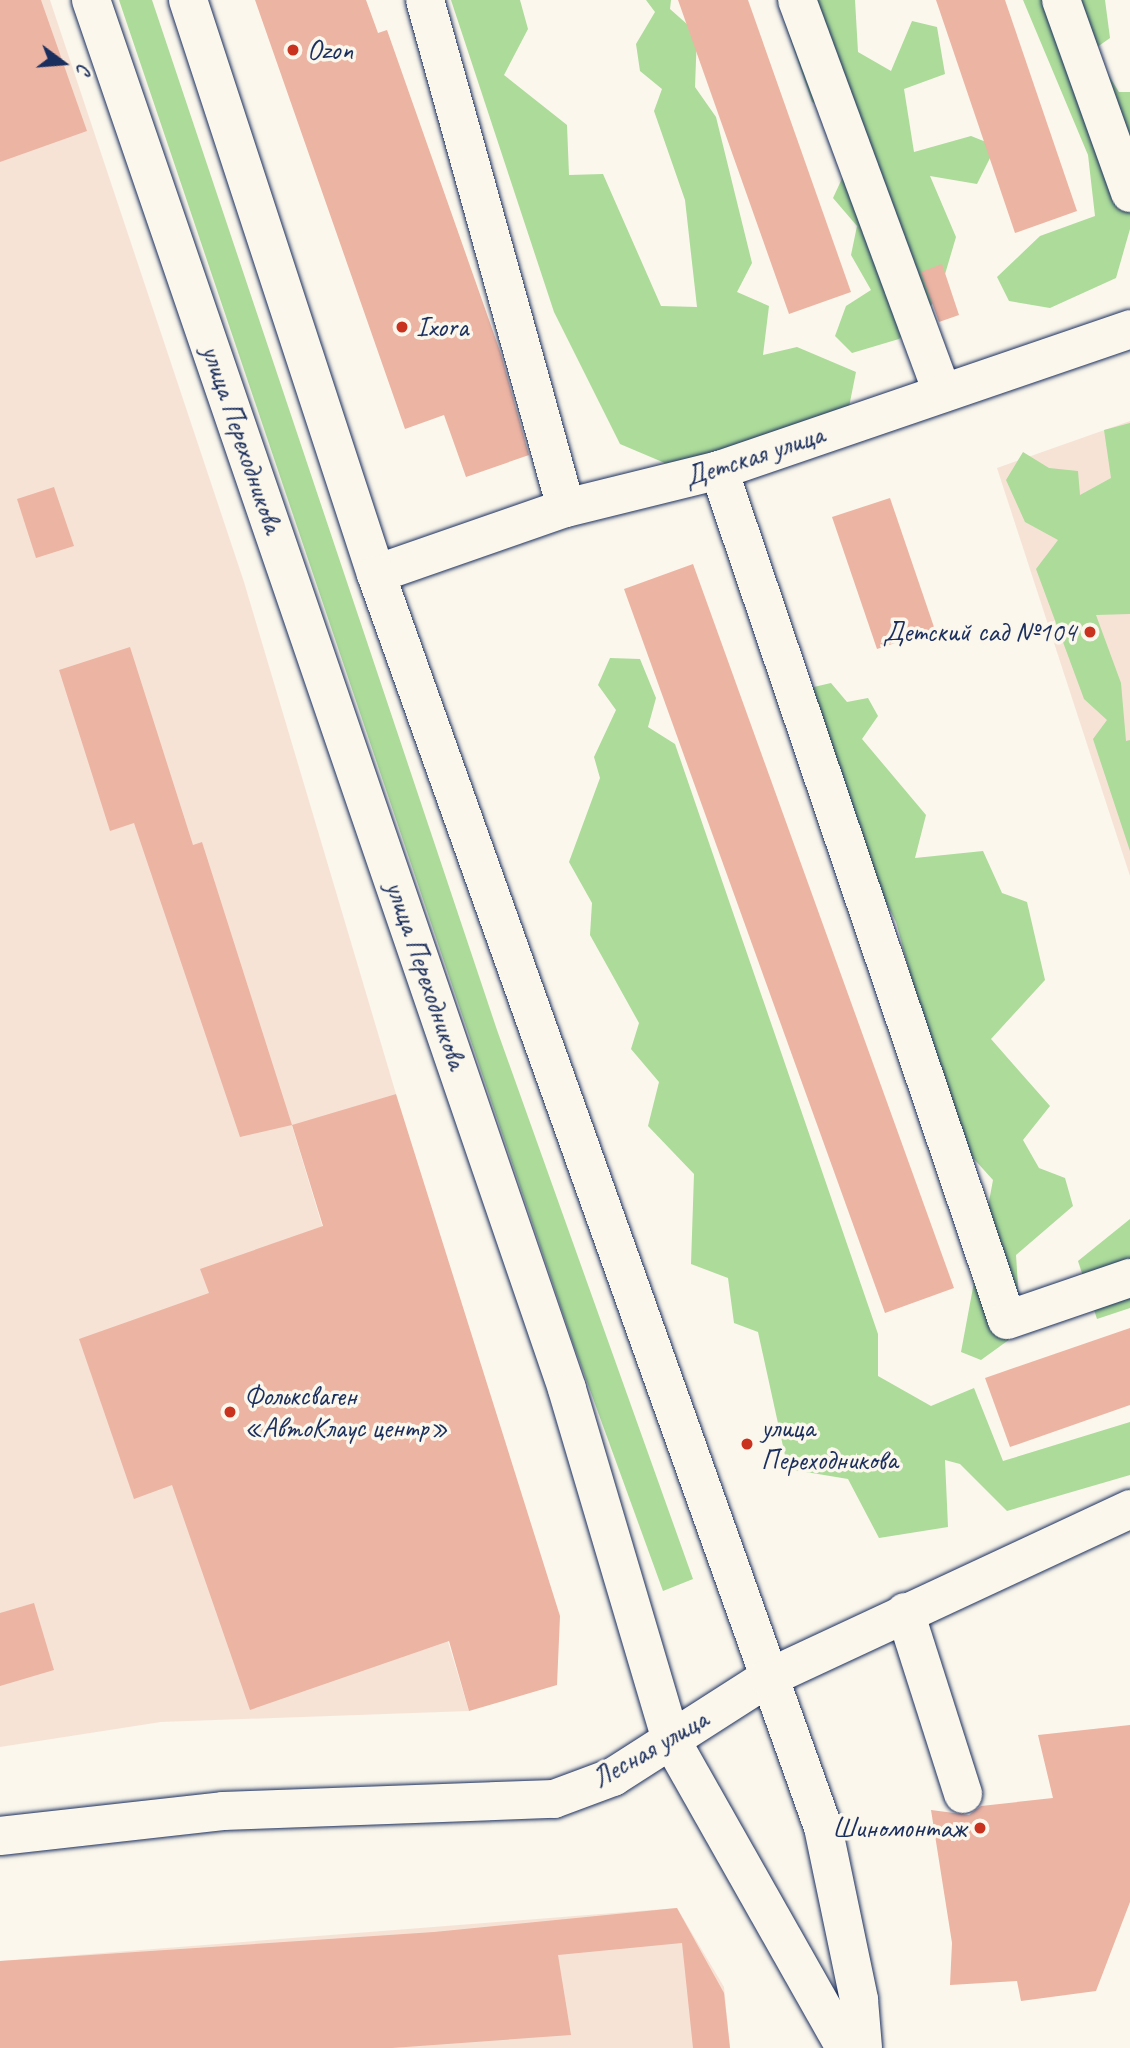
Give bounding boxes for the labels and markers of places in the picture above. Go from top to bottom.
place label: Ozon [307,33,353,67]
marker: Ozon [285,42,301,58]
place label: Ixora [416,310,468,344]
marker: Ixora [394,319,410,335]
place label: Детский сад №104 [883,615,1076,649]
marker: Детский сад №104 [1082,624,1098,640]
place label: Фольксваген «АвтоКлаус центр» [244,1379,450,1445]
marker: Фольксваген «АвтоКлаус центр» [222,1404,238,1420]
place label: улица Переходникова [761,1411,897,1477]
marker: улица Переходникова [739,1436,755,1452]
place label: Шиномонтаж [832,1811,966,1845]
marker: Шиномонтаж [972,1820,988,1836]

